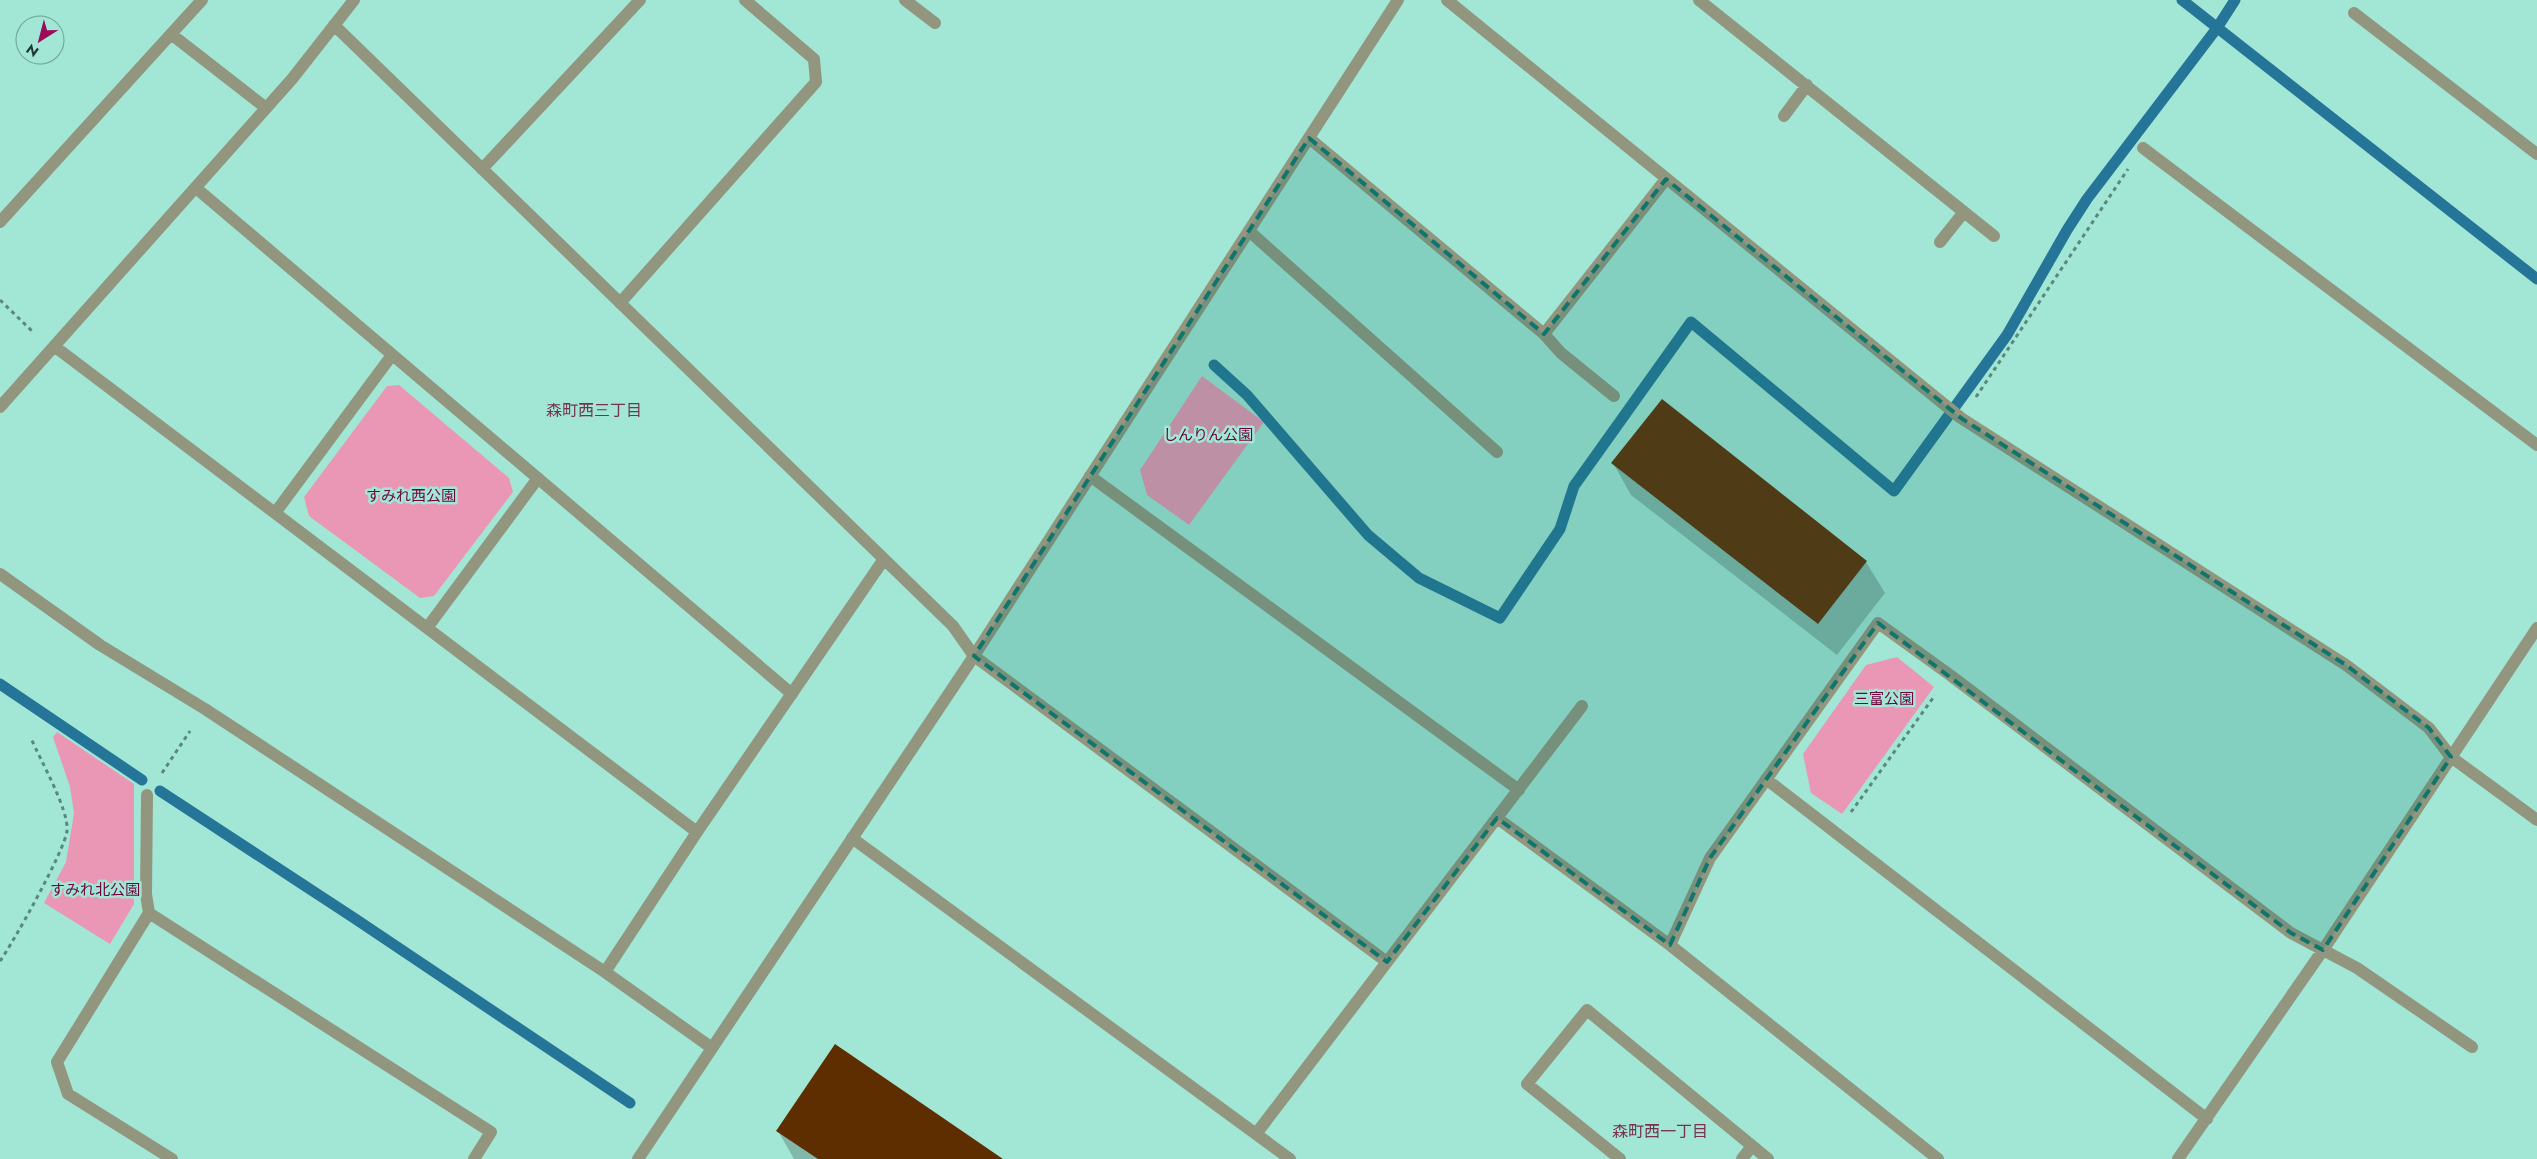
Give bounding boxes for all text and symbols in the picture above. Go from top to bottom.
north arrow [15,15,65,65]
text: N [22,39,43,62]
district label: 森町西三丁目 [546,399,642,422]
park label: しんりん公園 [1163,424,1253,446]
park label: すみれ西公園 [366,485,456,507]
park label: 三富公園 [1854,688,1914,710]
park label: すみれ北公園 [50,879,140,901]
district label: 森町西一丁目 [1612,1120,1708,1143]

